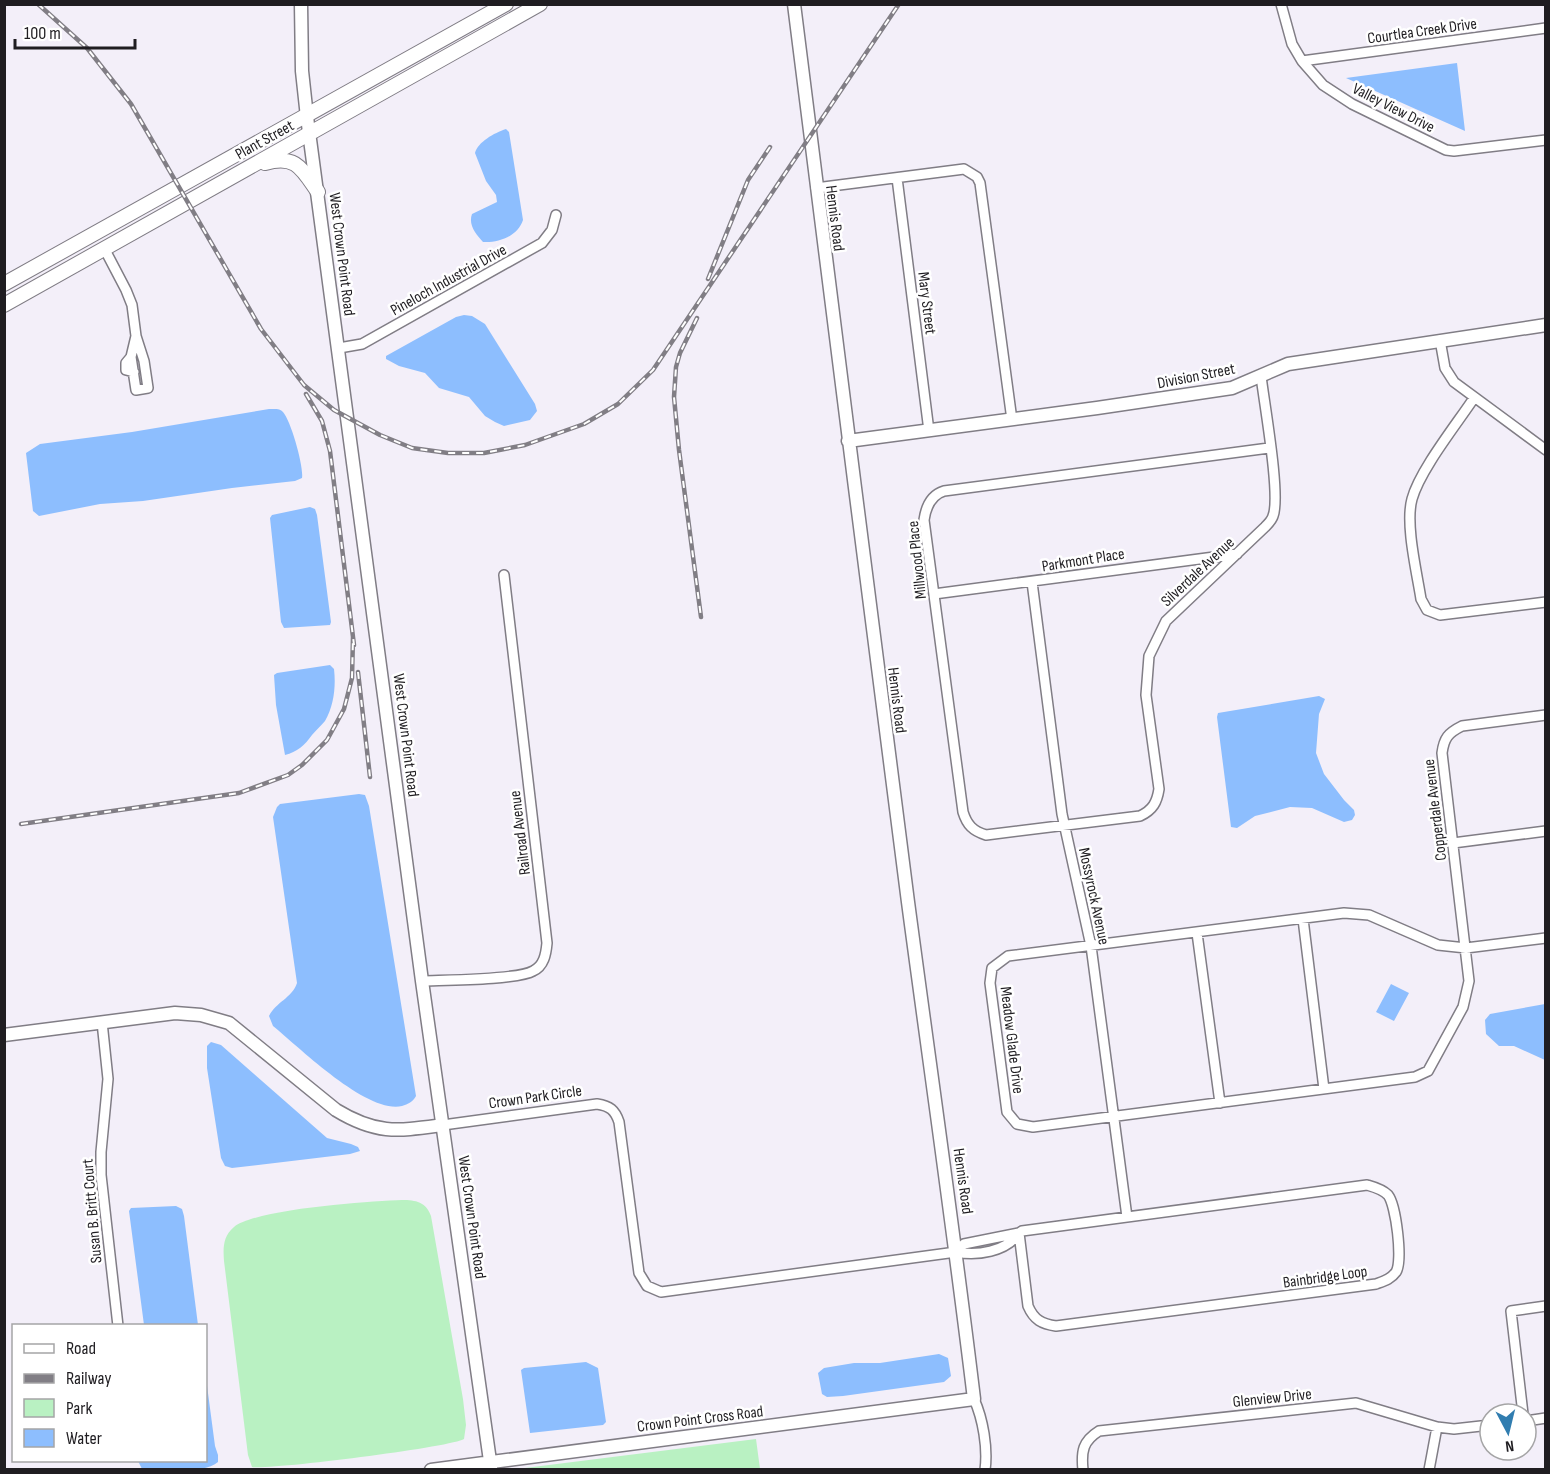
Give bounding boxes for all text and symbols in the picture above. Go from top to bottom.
scale bar [15,12,135,50]
street label: Courtlea Creek Drive [1366,14,1478,49]
text: 100 m [24,23,61,44]
street label: Valley View Drive [1349,79,1438,137]
street label: Plant Street [232,116,297,164]
street label: Hennis Road [821,184,848,252]
street label: West Crown Point Road [325,191,359,317]
street label: Pineloch Industrial Drive [387,241,510,320]
street label: Mary Street [913,271,940,336]
street label: Division Street [1156,360,1237,393]
street label: Millwood Place [904,520,931,600]
street label: Silverdale Avenue [1157,533,1239,611]
street label: Parkmont Place [1041,545,1126,576]
street label: Hennis Road [883,666,910,734]
street label: West Crown Point Road [389,672,423,798]
street label: Copperdale Avenue [1420,758,1451,862]
street label: Railroad Avenue [506,790,535,876]
street label: Mossyrock Avenue [1074,846,1113,947]
street label: Meadow Glade Drive [996,986,1027,1095]
street label: Crown Park Circle [487,1082,583,1113]
street label: Hennis Road [949,1147,977,1215]
street label: West Crown Point Road [453,1154,490,1280]
street label: Susan B. Britt Court [78,1158,107,1264]
street label: Bainbridge Loop [1282,1262,1369,1293]
legend [12,1324,207,1462]
text: Road [66,1338,96,1359]
text: Railway [66,1368,111,1389]
street label: Glenview Drive [1232,1385,1313,1412]
text: Park [66,1398,92,1419]
street label: Crown Point Cross Road [636,1402,764,1437]
north arrow [1478,1402,1538,1462]
text: Water [66,1428,102,1449]
text: N [1504,1435,1515,1455]

